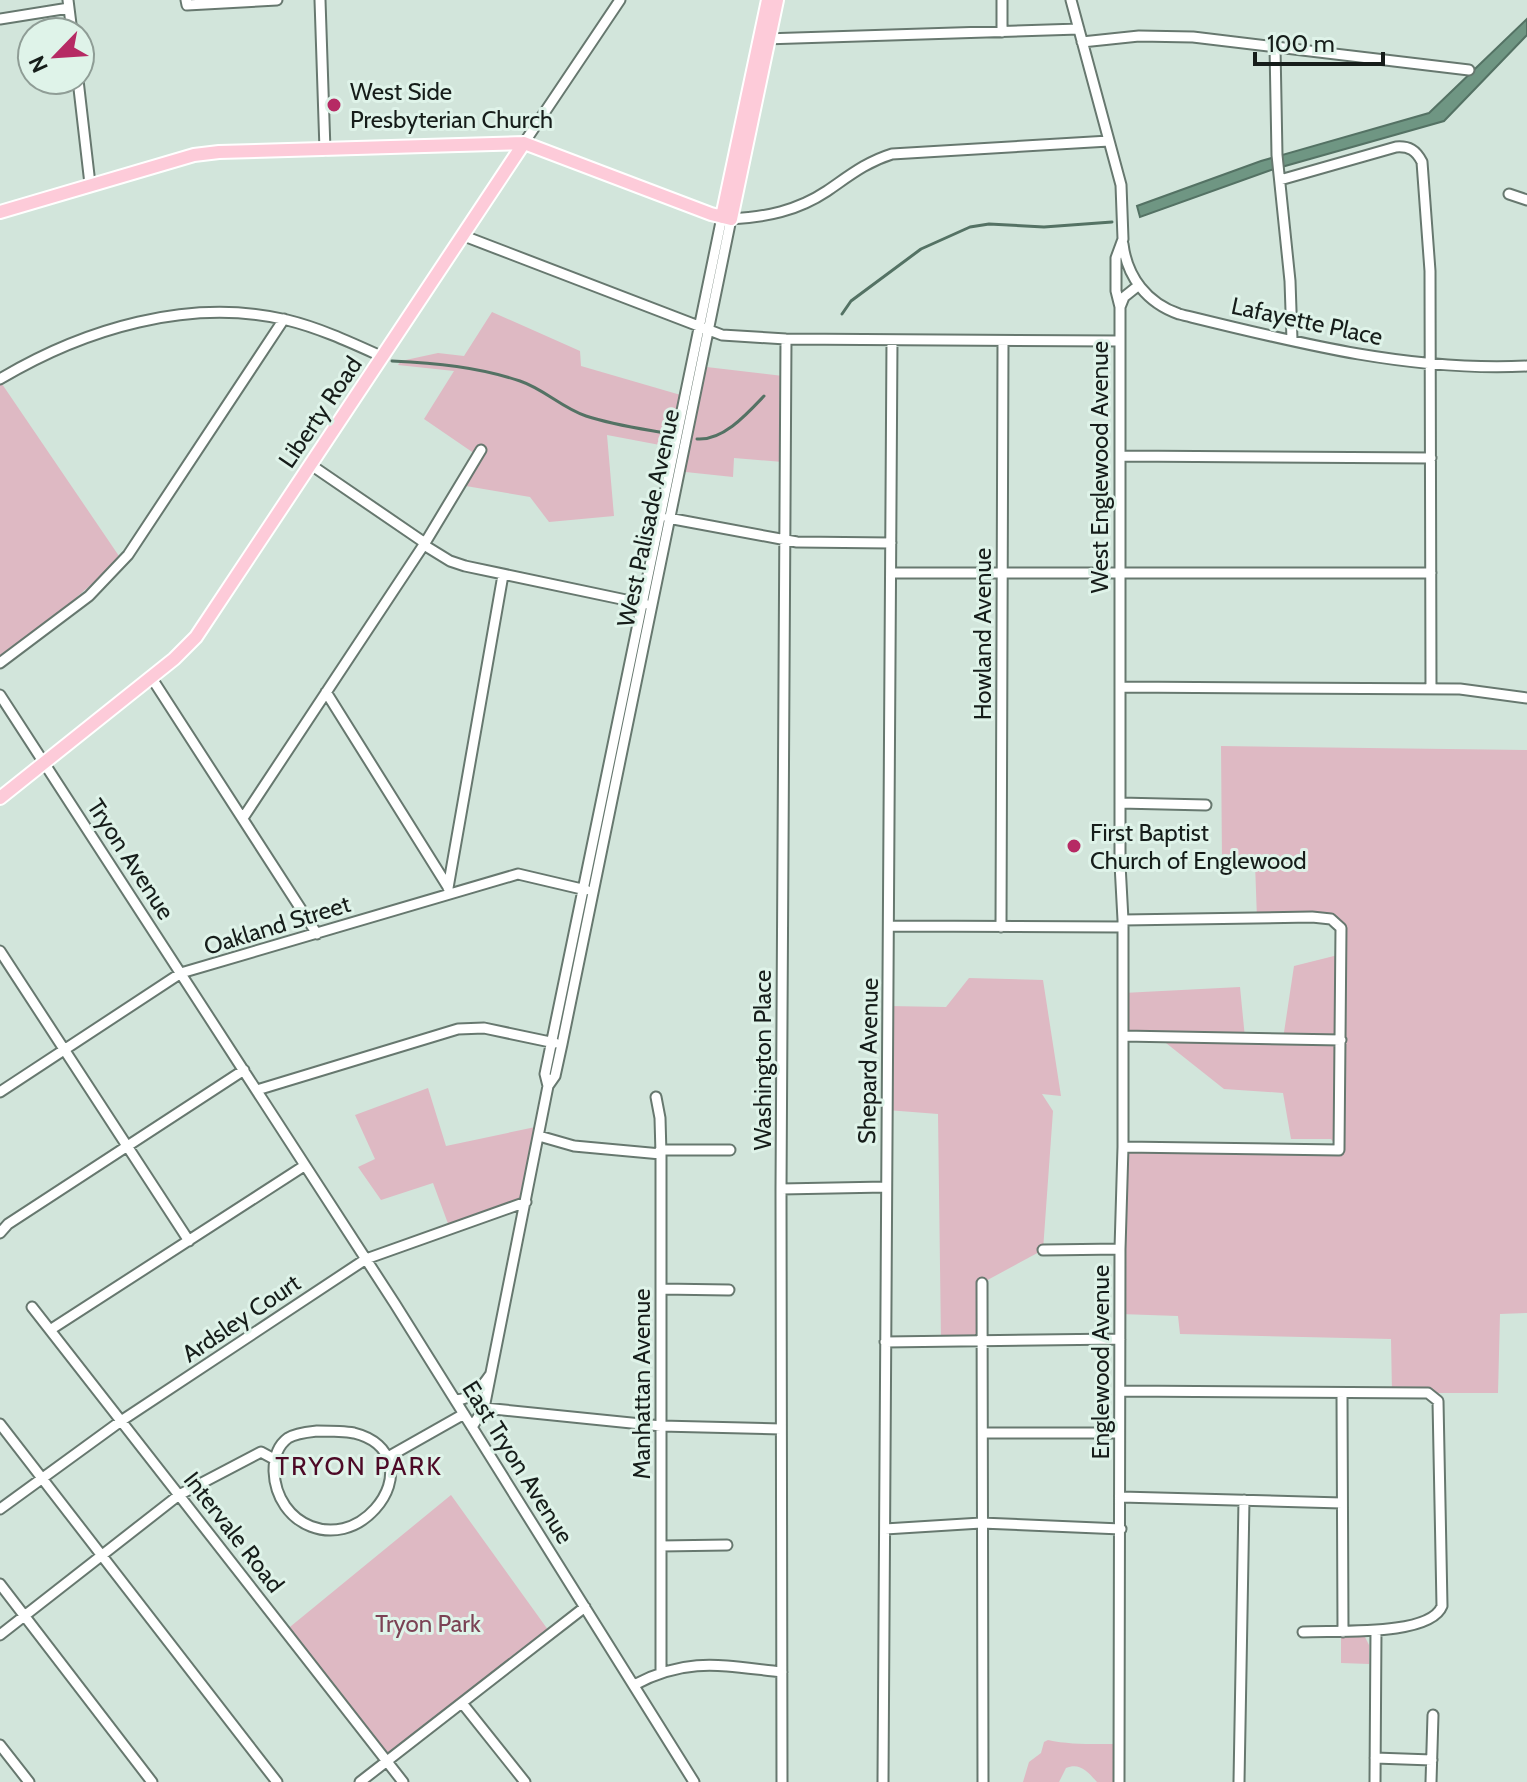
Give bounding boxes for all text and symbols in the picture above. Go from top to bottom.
north arrow [16,16,96,96]
scale bar [1255,16,1383,66]
text: 100 m [1267,29,1335,58]
text: N [23,51,54,77]
place label: West Side Presbyterian Church [350,77,553,134]
marker: West Side Presbyterian Church [325,96,343,114]
street label: Lafayette Place [1229,291,1385,351]
street label: West Englewood Avenue [1085,341,1114,593]
street label: Liberty Road [272,351,368,473]
street label: West Palisade Avenue [611,407,685,629]
street label: Howland Avenue [968,548,997,720]
street label: Tryon Avenue [81,793,181,925]
place label: First Baptist Church of Englewood [1090,818,1307,875]
marker: First Baptist Church of Englewood [1065,837,1083,855]
street label: Oakland Street [200,889,354,961]
street label: Washington Place [748,970,777,1150]
street label: Shepard Avenue [852,978,884,1144]
street label: Englewood Avenue [1086,1265,1115,1459]
street label: Ardsley Court [176,1268,306,1368]
street label: Manhattan Avenue [627,1288,656,1480]
street label: East Tryon Avenue [456,1375,580,1549]
district label: TRYON PARK [275,1450,443,1482]
street label: Intervale Road [178,1466,290,1598]
park label: Tryon Park [375,1609,481,1638]

